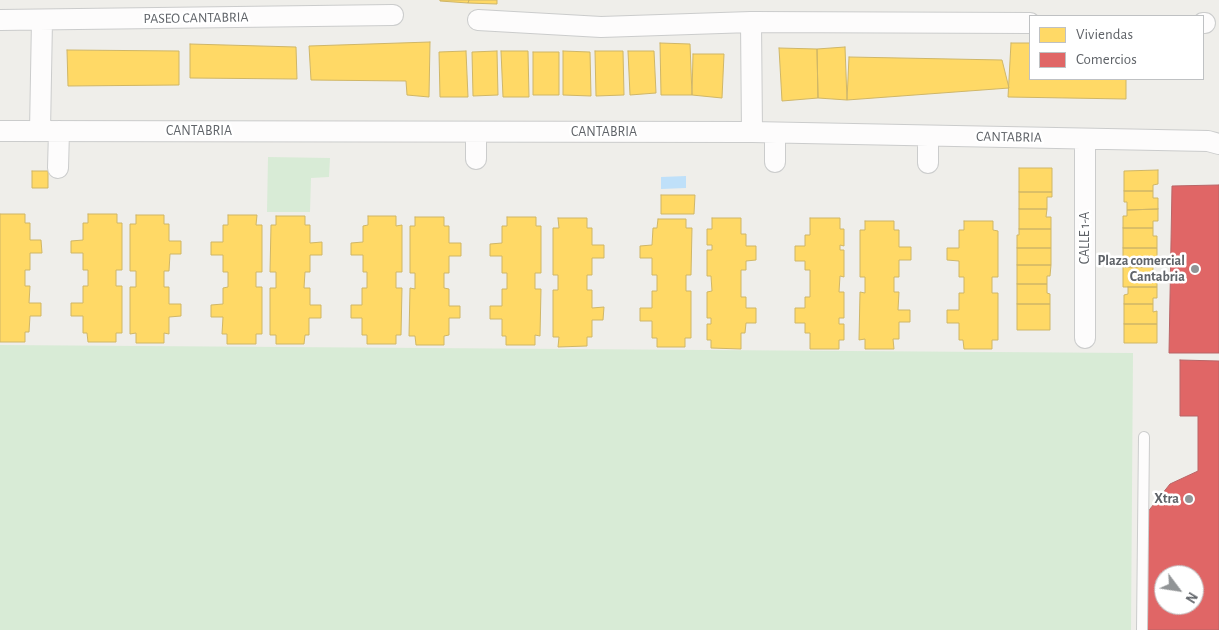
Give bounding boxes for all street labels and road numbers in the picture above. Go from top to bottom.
street label: PASEO CANTABRIA [143,9,249,27]
street label: CANTABRIA [166,123,232,139]
street label: CANTABRIA [571,124,637,140]
street label: CANTABRIA [976,128,1042,146]
street label: CALLE 1-A [1077,212,1093,264]

